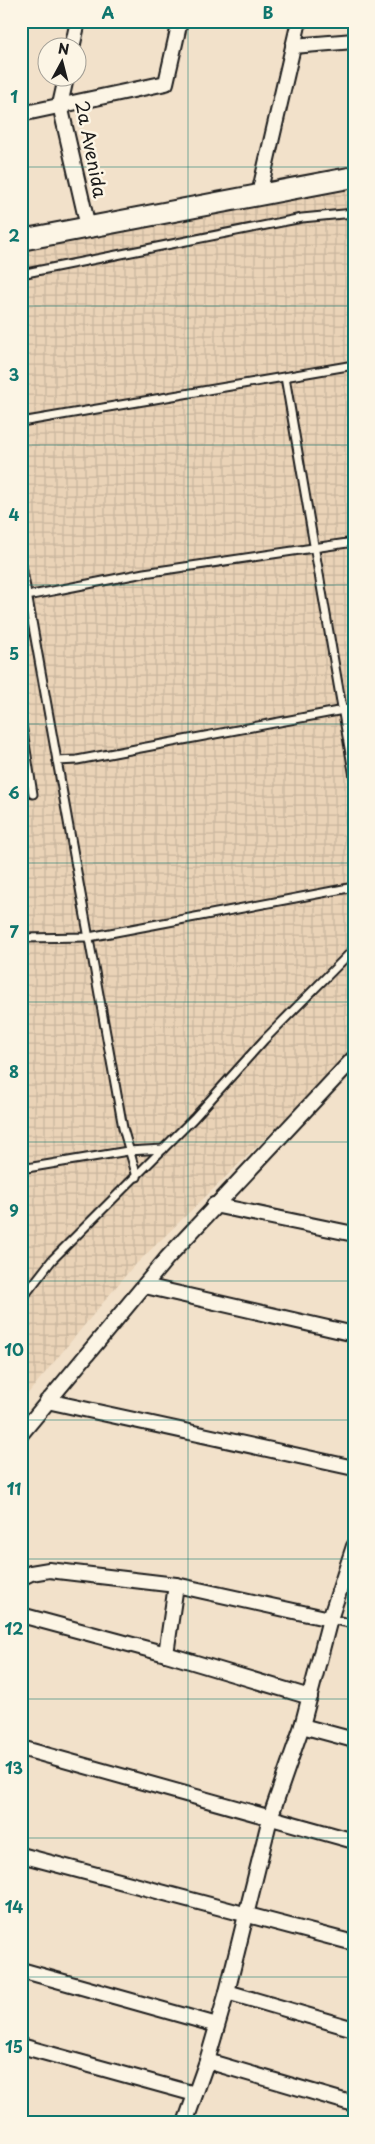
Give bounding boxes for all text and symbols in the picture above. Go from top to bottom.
text: A [102,0,115,24]
text: B [263,0,274,24]
north arrow [38,38,88,88]
text: N [57,38,70,60]
text: 1 [10,84,18,108]
street label: 2a Avenida [69,98,115,201]
text: 2 [8,223,20,247]
text: 3 [9,362,19,386]
text: 4 [9,502,20,526]
text: 5 [9,641,19,665]
text: 6 [8,780,20,804]
text: 7 [9,919,19,943]
text: 8 [9,1059,19,1083]
text: 9 [9,1198,19,1222]
text: 10 [4,1337,24,1361]
text: 11 [7,1476,21,1500]
text: 12 [5,1616,23,1640]
text: 13 [5,1755,23,1779]
text: 14 [5,1894,23,1918]
text: 15 [5,2034,23,2058]

